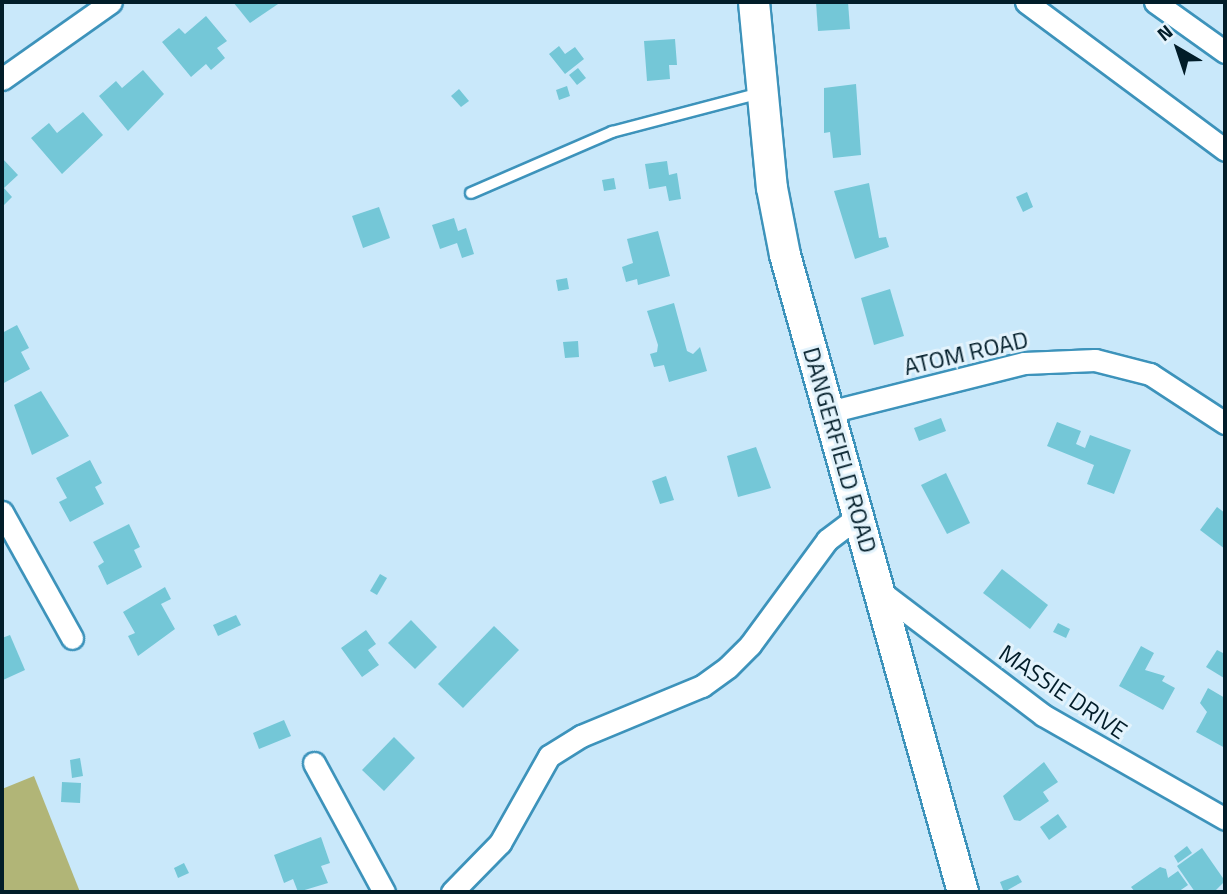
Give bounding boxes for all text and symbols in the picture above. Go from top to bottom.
north arrow [1143,14,1213,84]
text: N [1150,17,1179,48]
street label: ATOM ROAD [901,325,1031,381]
street label: DANGERFIELD ROAD [797,344,883,556]
street label: MASSIE DRIVE [994,639,1132,745]

